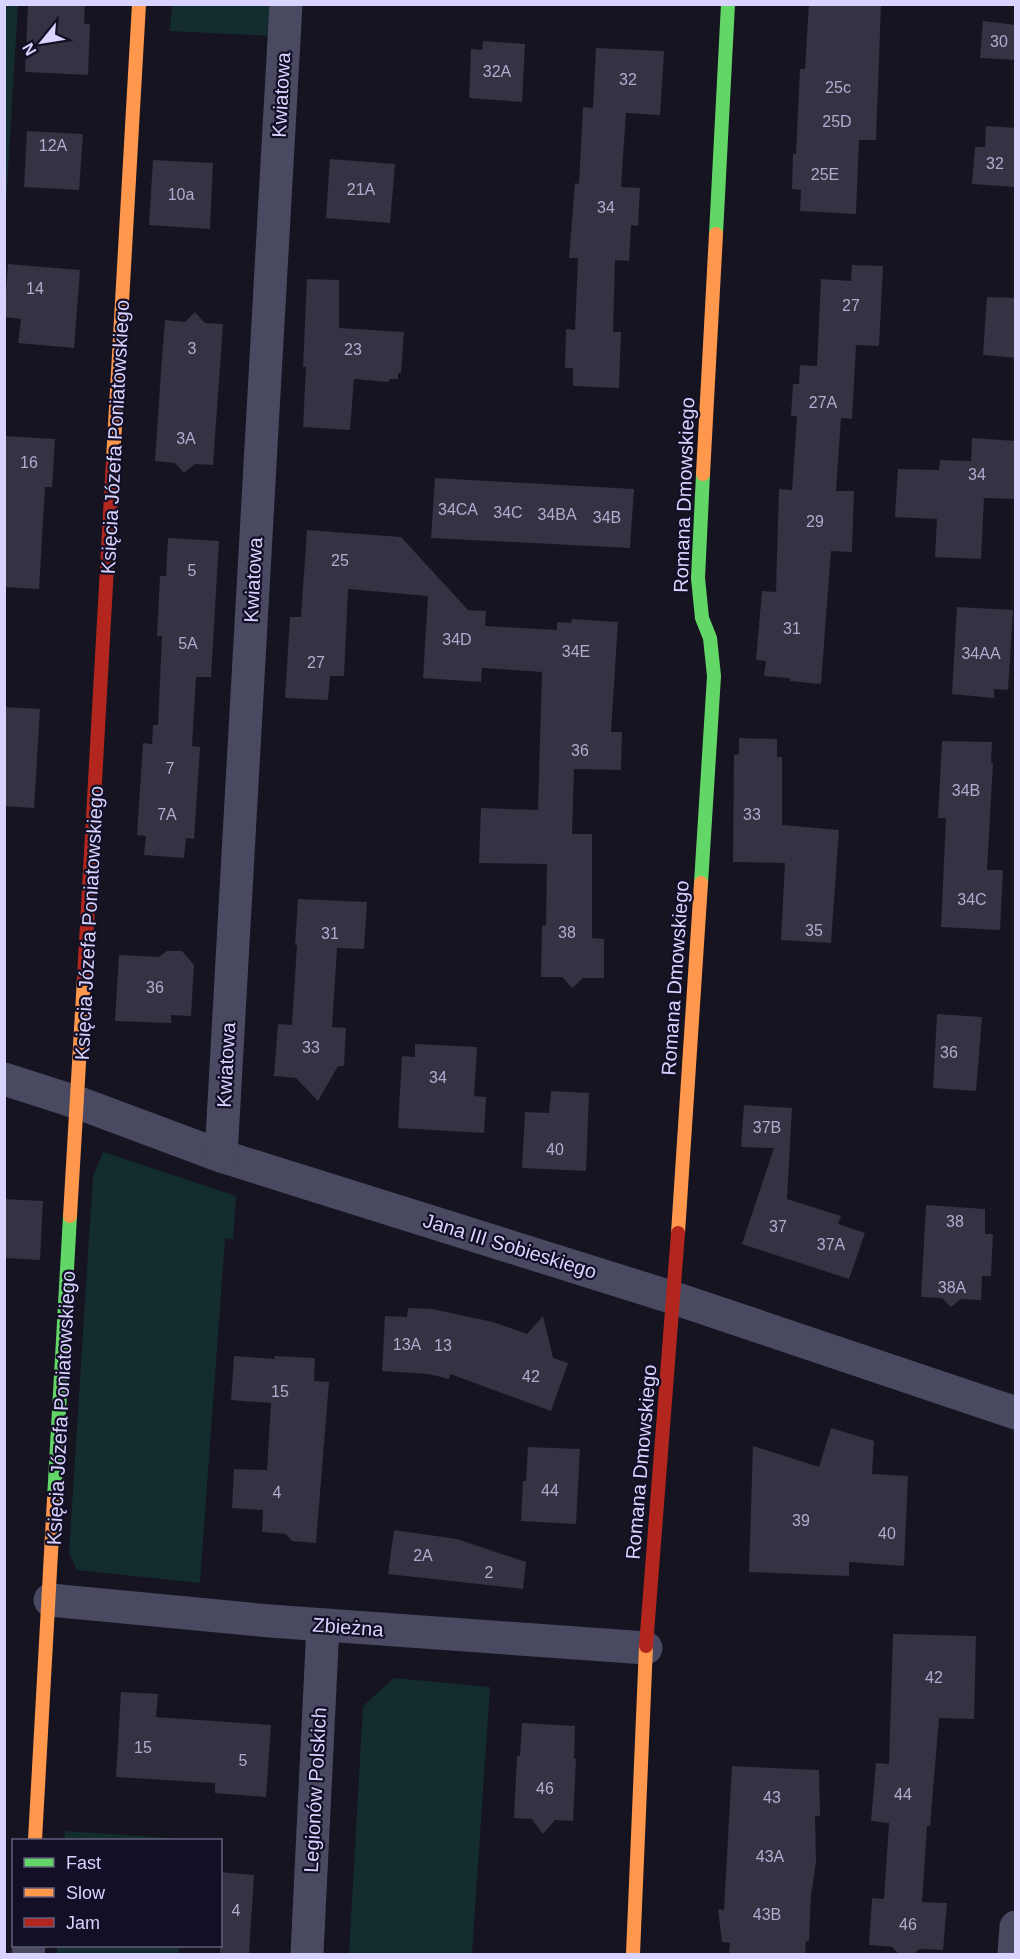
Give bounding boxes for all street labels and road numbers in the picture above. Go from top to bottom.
street label: Kwiatowa [268,51,294,138]
street label: Księcia Józefa Poniatowskiego [97,299,133,575]
street label: Romana Dmowskiego [670,397,698,593]
street label: Kwiatowa [240,536,266,623]
street label: Księcia Józefa Poniatowskiego [71,785,107,1061]
street label: Romana Dmowskiego [657,880,693,1076]
street label: Kwiatowa [213,1021,239,1108]
street label: Jana III Sobieskiego [421,1209,599,1283]
street label: Księcia Józefa Poniatowskiego [43,1270,79,1546]
street label: Romana Dmowskiego [622,1364,660,1560]
street label: Zbieżna [312,1614,385,1641]
street label: Legionów Polskich [300,1707,330,1873]

